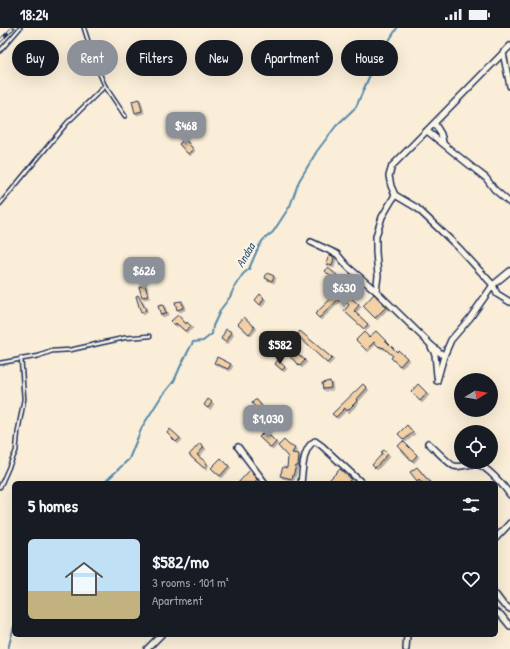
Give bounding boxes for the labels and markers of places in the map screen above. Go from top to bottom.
pin: $468 [162,112,210,146]
pin: $626 [120,257,168,291]
pin: $630 [320,274,368,308]
pin: $582 [256,331,304,365]
pin: $1,030 [235,405,301,439]

